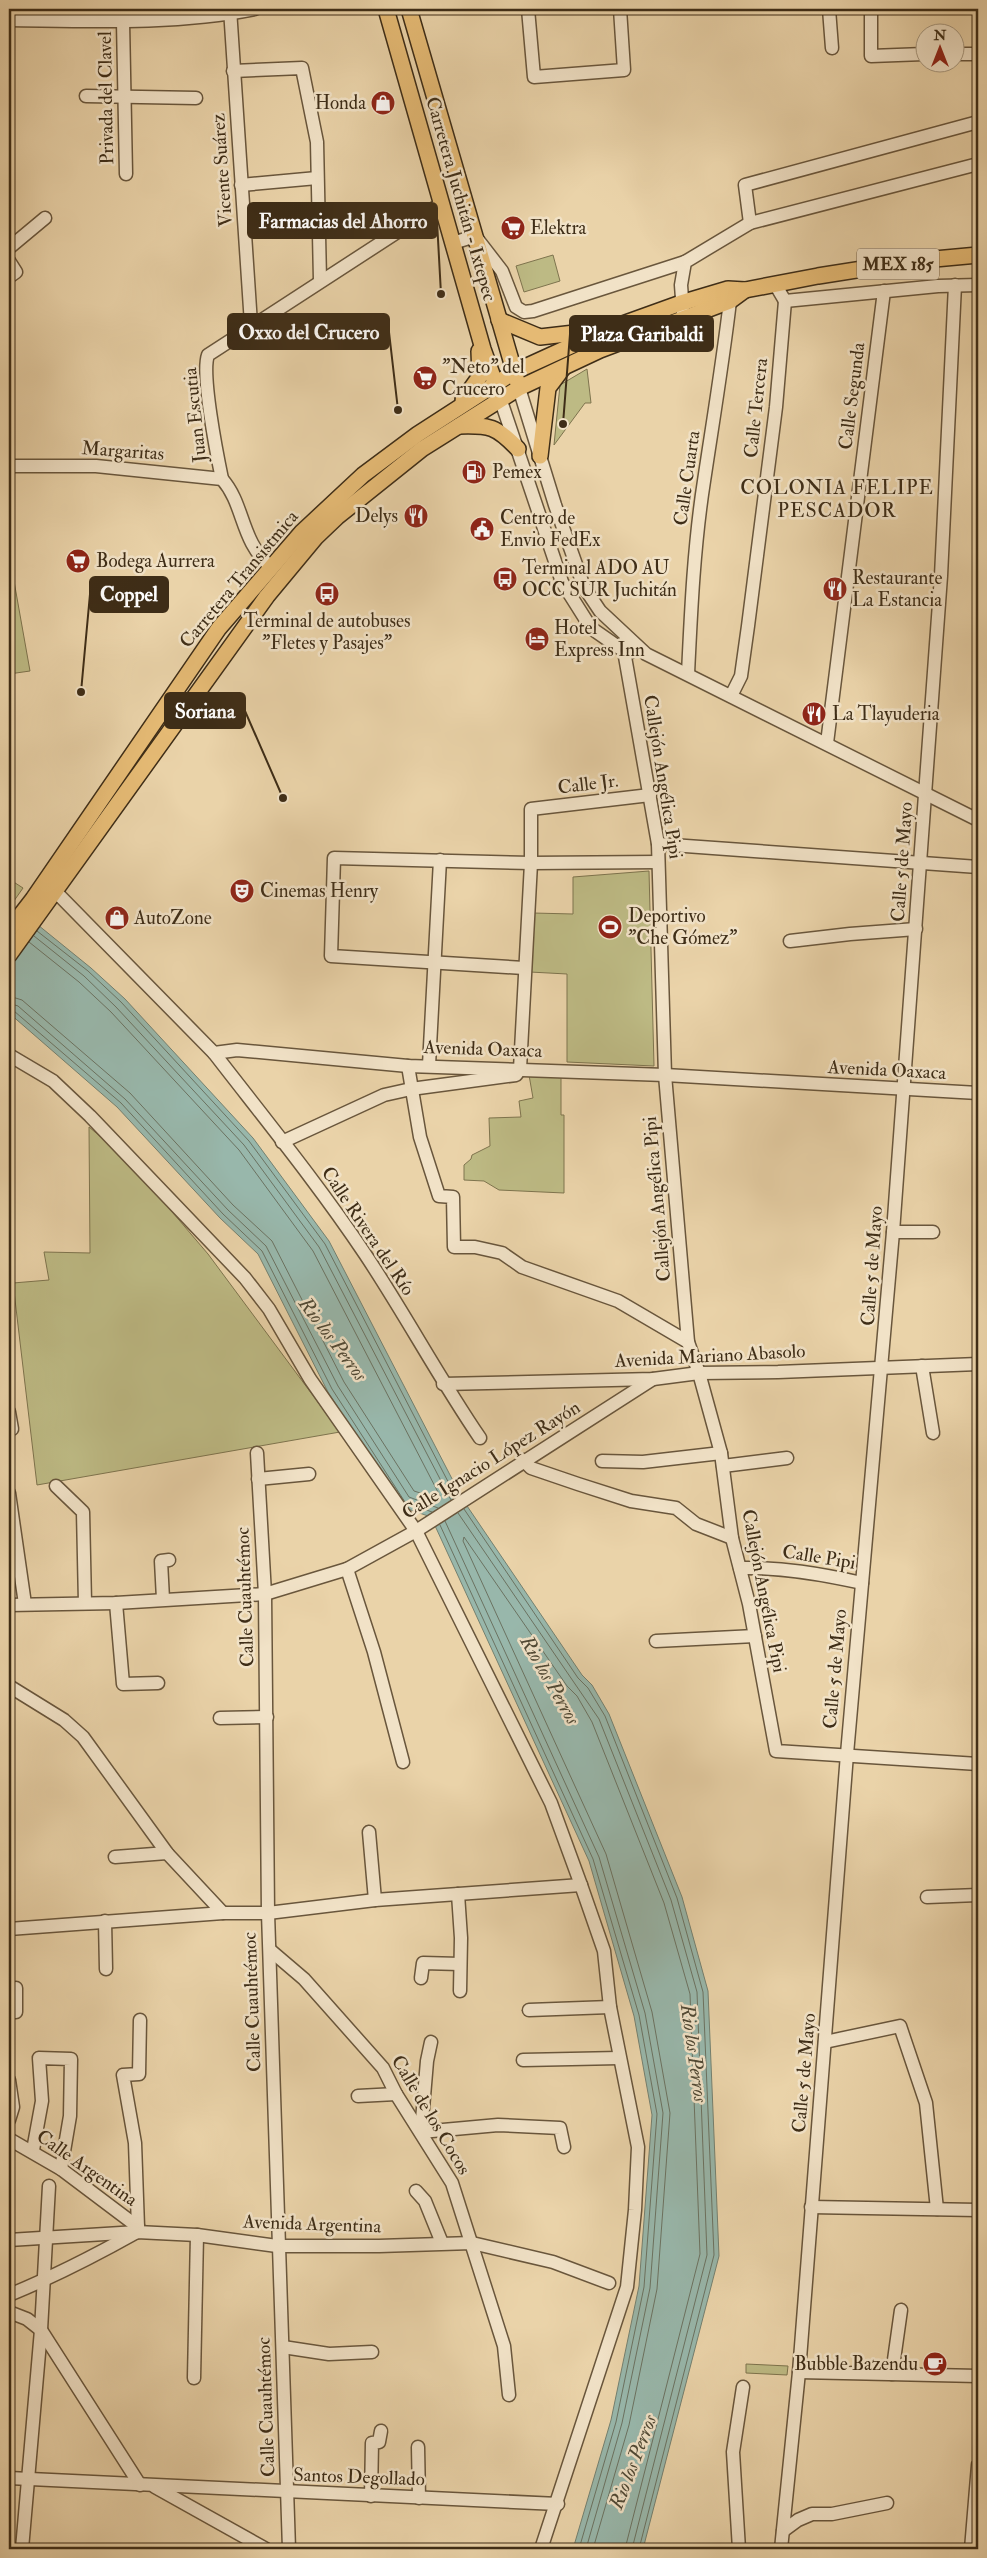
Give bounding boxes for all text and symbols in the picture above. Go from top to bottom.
north arrow [914,22,964,72]
text: N [933,27,947,44]
street label: Privada del Clavel [93,31,119,165]
shop icon: Honda [370,90,396,116]
place label: Honda [315,91,366,115]
street label: Carretera Juchitán - Ixtepec [419,94,502,305]
street label: Vicente Suárez [206,112,238,228]
callout: Farmacias del Ahorro [248,203,437,238]
text: Farmacias del Ahorro [259,209,428,234]
supermarket icon: Elektra [500,215,526,241]
place label: Elektra [530,216,587,240]
road number: MEX 185 [857,248,939,280]
callout: Oxxo del Crucero [228,314,389,349]
callout: Plaza Garibaldi [570,316,713,351]
text: Oxxo del Crucero [239,320,380,345]
text: Plaza Garibaldi [580,322,704,347]
street label: Calle Segunda [834,341,871,451]
place label: "Neto" del Crucero [442,355,525,401]
street label: Calle Tercera [739,357,773,459]
supermarket icon: "Neto" del Crucero [412,365,438,391]
street label: Juan Escutia [178,366,212,465]
street label: Calle Cuarta [668,429,706,527]
street label: Margaritas [81,436,165,466]
fuel station icon: Pemex [461,459,487,485]
place label: Pemex [492,460,542,484]
district label: COLONIA FELIPE PESCADOR [740,475,934,523]
restaurant icon: Delys [403,503,429,529]
place label: Delys [355,504,398,528]
street label: Carretera Transistmica [174,505,304,653]
place label: Centro de Envio FedEx [500,506,601,552]
public building icon: Centro de Envio FedEx [469,516,495,542]
supermarket icon: Bodega Aurrera [65,548,91,574]
place label: Bodega Aurrera [96,549,215,573]
place label: Terminal ADO AU OCC SUR Juchitán [522,556,677,602]
bus stop icon: Terminal ADO AU OCC SUR Juchitán [492,566,518,592]
place label: Restaurante La Estancia [852,566,942,612]
restaurant icon: Restaurante La Estancia [822,576,848,602]
callout: Coppel [90,577,168,612]
bus stop icon: Terminal de autobuses "Fletes y Pasajes" [314,581,340,607]
text: Coppel [100,582,159,608]
place label: Terminal de autobuses "Fletes y Pasajes" [243,609,411,655]
place label: Hotel Express Inn [554,616,645,663]
hotel icon: Hotel Express Inn [524,626,550,652]
callout: Soriana [165,693,245,728]
street label: Callejón Angélica Pipi [637,693,688,861]
text: Soriana [175,699,236,724]
restaurant icon: La Tlayuderia [801,701,827,727]
place label: La Tlayuderia [832,702,940,726]
street label: Calle Jr. [556,768,620,800]
street label: Calle 5 de Mayo [886,801,918,923]
theatre icon: Cinemas Henry [229,878,255,904]
place label: Cinemas Henry [260,879,379,903]
place label: Deportivo "Che Gómez" [628,904,737,950]
shop icon: AutoZone [104,905,130,931]
place label: AutoZone [133,906,212,930]
sports icon: Deportivo "Che Gómez" [597,914,623,940]
street label: Avenida Oaxaca [422,1035,543,1063]
street label: Avenida Oaxaca [826,1055,947,1085]
street label: Callejón Angélica Pipi [638,1115,677,1283]
street label: Calle Rivera del Río [316,1162,420,1300]
street label: Calle 5 de Mayo [856,1205,888,1327]
water label: Rio los Perros [293,1291,373,1386]
street label: Avenida Mariano Abasolo [613,1339,806,1373]
street label: Calle Ignacio López Rayón [397,1395,585,1526]
street label: Callejón Angélica Pipi [735,1507,792,1675]
street label: Calle Cuauhtémoc [231,1526,259,1667]
street label: Calle Pipi [780,1539,857,1576]
street label: Calle 5 de Mayo [818,1608,852,1730]
water label: Rio los Perros [514,1630,586,1729]
street label: Calle Cuauhtémoc [238,1931,266,2072]
water label: Rio los Perros [675,2001,713,2104]
street label: Calle 5 de Mayo [787,2012,821,2134]
street label: Calle de los Cocos [386,2051,476,2179]
street label: Calle Argentina [32,2124,142,2212]
street label: Avenida Argentina [241,2210,382,2238]
street label: Calle Cuauhtémoc [252,2336,280,2477]
cafe icon: Bubble Bazendu [922,2351,948,2377]
place label: Bubble Bazendu [794,2352,918,2376]
water label: Rio los Perros [603,2411,663,2514]
street label: Santos Degollado [293,2463,425,2491]

